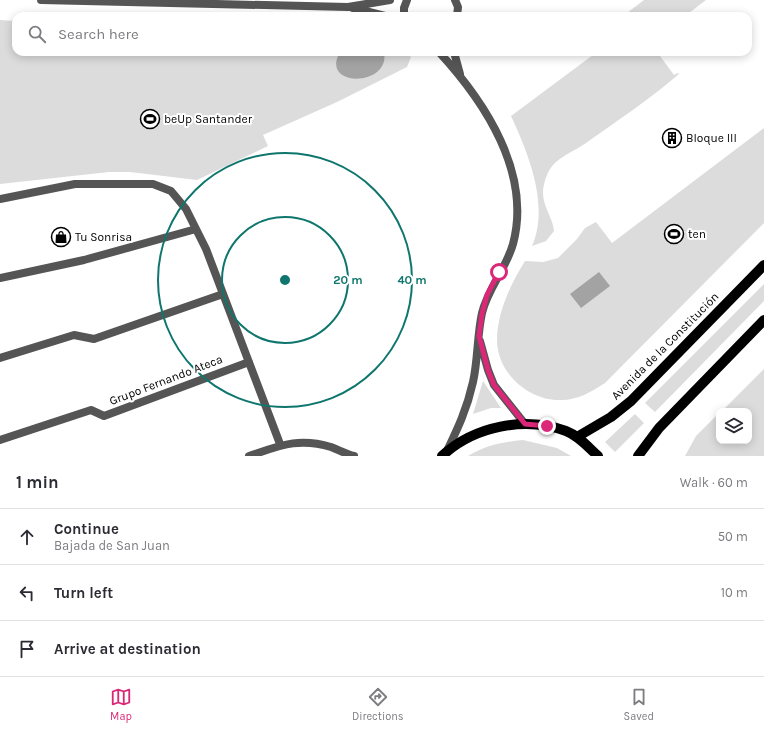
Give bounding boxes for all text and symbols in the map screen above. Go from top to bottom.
search box [12,12,752,56]
icon: search [26,23,48,45]
text: Search here [58,25,139,43]
sports icon: beUp Santander [139,108,161,130]
place label: beUp Santander [164,112,253,126]
building icon: Bloque III [661,127,683,149]
place label: Bloque III [686,131,737,145]
sports icon: ten [663,223,685,245]
shop icon: Tu Sonrisa [50,226,72,248]
place label: ten [688,227,706,241]
place label: Tu Sonrisa [75,230,132,244]
route start [490,263,508,281]
centre of rings [278,273,292,287]
text: 20 m [333,273,363,287]
text: 40 m [397,273,427,287]
street label: Avenida de la Constitución [608,289,722,403]
street label: Grupo Fernando Ateca [107,352,225,408]
map controls [716,408,752,444]
button: layers [716,408,752,444]
route end [538,417,556,435]
text: 1 min [16,472,59,492]
text: Walk · 60 m [680,475,748,490]
text: Continue [54,520,119,538]
icon: ahead [16,526,38,548]
text: 50 m [718,529,748,544]
text: Bajada de San Juan [54,538,170,553]
icon: left [16,582,38,604]
text: Turn left [54,584,113,602]
text: 10 m [721,585,748,600]
icon: arrive [16,638,38,660]
text: Arrive at destination [54,640,201,658]
tab: Map [110,686,132,723]
tab: Directions [352,686,404,723]
tab: Saved [624,686,654,723]

